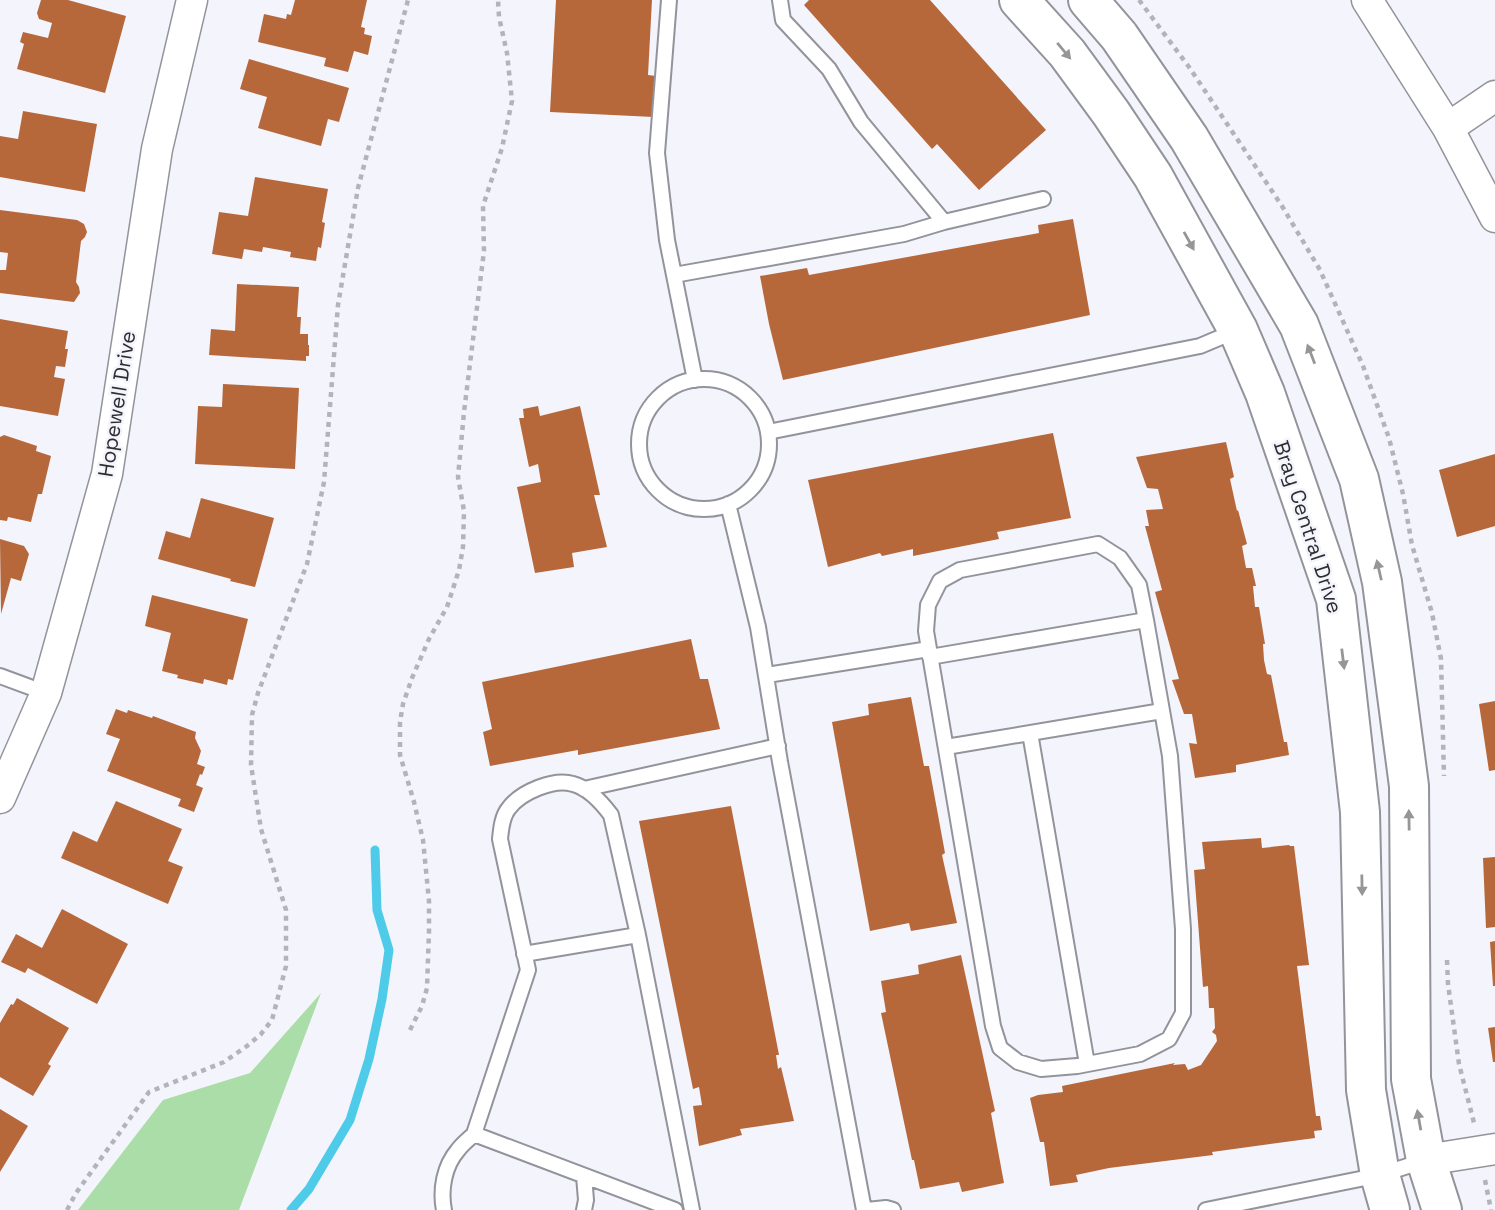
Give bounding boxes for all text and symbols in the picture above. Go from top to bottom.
one-way arrow [1057,42,1072,60]
one-way arrow [1183,231,1195,251]
street label: Hopewell Drive [92,329,141,479]
one-way arrow [1305,343,1316,364]
street label: Bray Central Drive [1268,437,1349,617]
one-way arrow [1374,559,1385,581]
one-way arrow [1337,648,1348,670]
one-way arrow [1403,809,1415,831]
one-way arrow [1356,874,1368,896]
one-way arrow [1413,1109,1424,1131]

